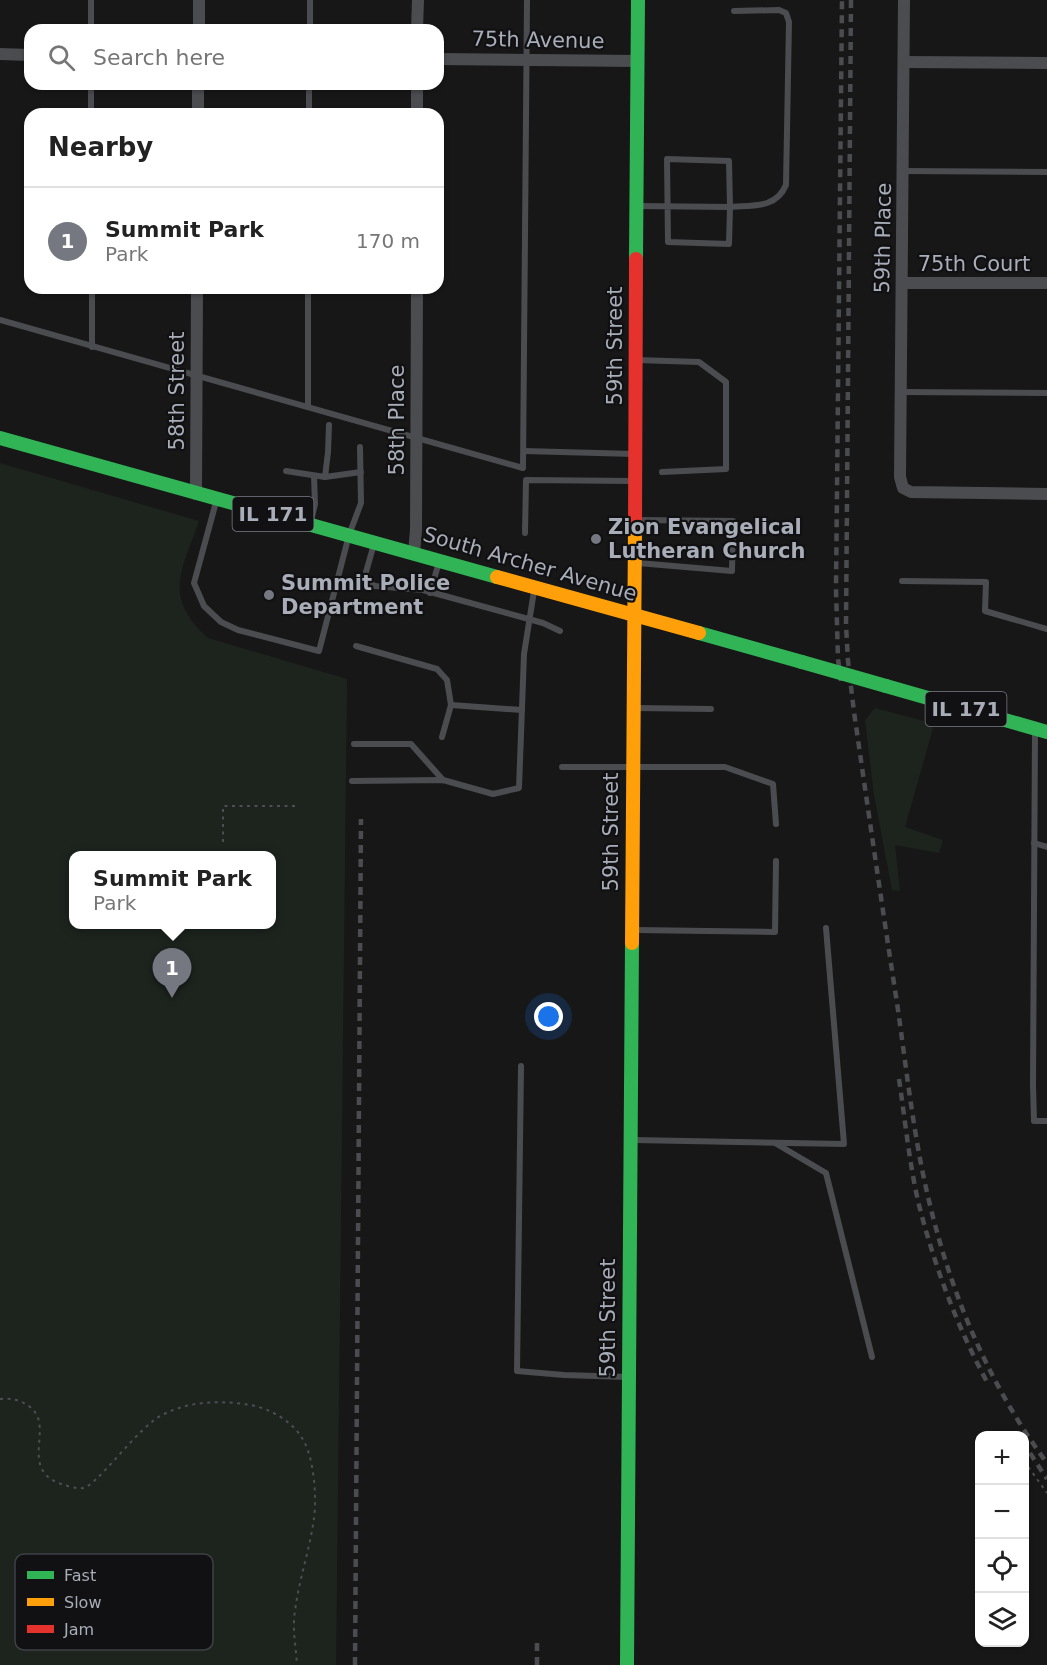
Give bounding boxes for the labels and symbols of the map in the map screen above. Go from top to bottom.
street label: 75th Avenue [471,27,605,53]
street label: 59th Place [870,182,896,294]
street label: 75th Court [918,252,1030,276]
street label: 59th Street [603,287,627,405]
street label: 58th Street [165,332,189,450]
street label: 58th Place [385,365,409,475]
road number: IL 171 [232,497,314,531]
place label: Zion Evangelical Lutheran Church [608,515,805,563]
street label: South Archer Avenue [420,522,640,606]
marker: Zion Evangelical Lutheran Church [589,532,603,546]
place label: Summit Police Department [281,571,450,619]
marker: Summit Police Department [262,588,276,602]
road number: IL 171 [926,692,1006,726]
street label: 59th Street [599,773,623,891]
pin: 1 [152,948,192,998]
your location [534,1002,563,1031]
street label: 59th Street [596,1259,620,1377]
legend [15,1554,213,1650]
text: Fast [64,1566,96,1585]
text: Slow [64,1593,101,1612]
text: Jam [63,1620,94,1639]

